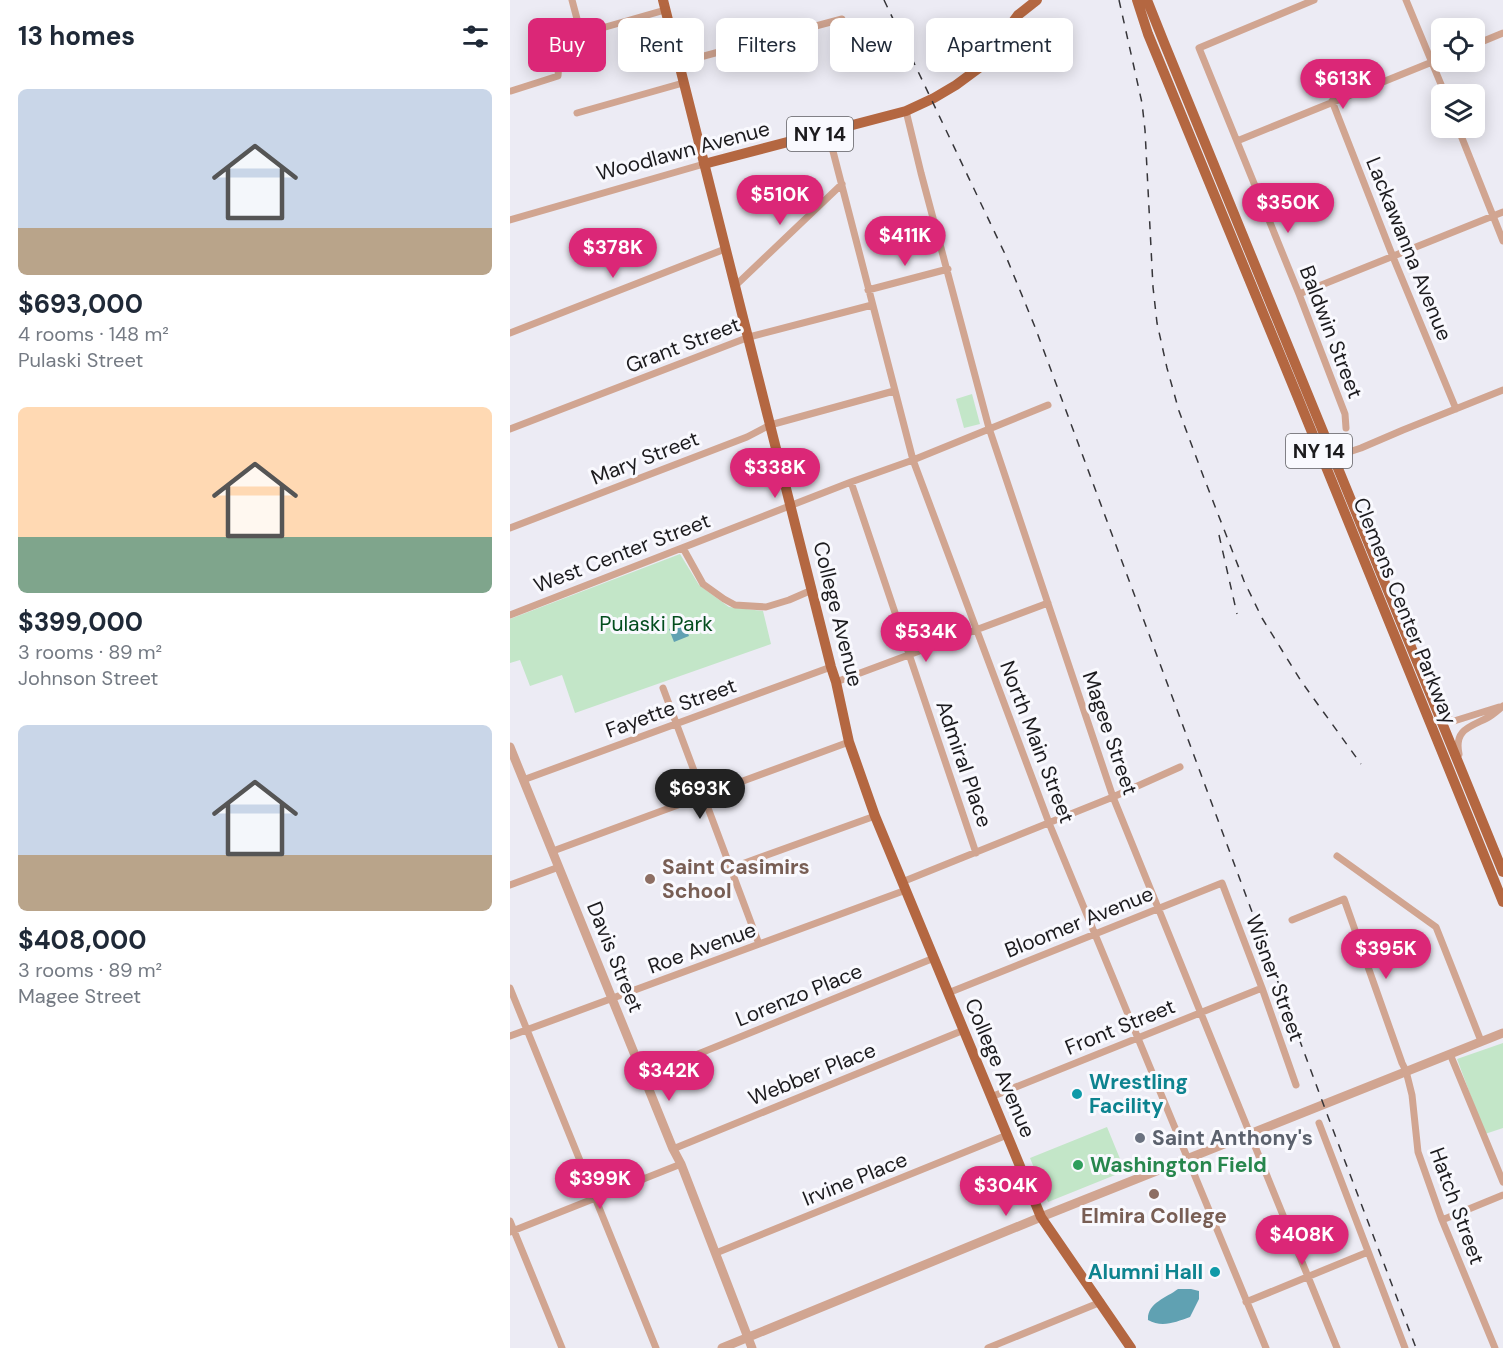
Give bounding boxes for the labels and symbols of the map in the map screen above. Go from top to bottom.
pin: $613K [1301,59,1385,110]
street label: Woodlawn Avenue [593,114,773,188]
road number: NY 14 [787,117,853,151]
street label: Lackawanna Avenue [1359,153,1459,345]
pin: $510K [738,175,822,226]
pin: $350K [1246,183,1330,234]
pin: $411K [863,216,947,267]
pin: $378K [571,228,655,279]
street label: Baldwin Street [1293,262,1369,402]
street label: Grant Street [622,310,744,380]
street label: Mary Street [587,425,703,491]
road number: NY 14 [1286,434,1352,468]
pin: $338K [733,448,817,499]
street label: Clemens Center Parkway [1347,493,1464,729]
street label: West Center Street [530,506,714,600]
street label: College Avenue [806,538,870,690]
park label: Pulaski Park [599,610,713,638]
pin: $534K [884,612,968,663]
street label: North Main Street [993,657,1081,827]
street label: Magee Street [1076,667,1144,799]
street label: Fayette Street [602,671,740,745]
street label: Admiral Place [929,697,999,831]
pin: $693K [658,769,742,820]
place label: Saint Casimirs School [662,853,810,905]
marker: Saint Casimirs School [643,872,657,886]
street label: Bloomer Avenue [1001,879,1157,965]
street label: Davis Street [580,897,650,1017]
street label: Wisner Street [1239,911,1311,1045]
street label: Roe Avenue [644,915,760,981]
pin: $395K [1344,929,1428,980]
street label: Lorenzo Place [731,957,867,1033]
street label: Front Street [1061,992,1179,1062]
street label: College Avenue [958,994,1042,1142]
street label: Webber Place [744,1036,880,1112]
pin: $342K [627,1051,711,1102]
place label: Wrestling Facility [1089,1068,1188,1120]
marker: Wrestling Facility [1070,1087,1084,1101]
place label: Saint Anthony's [1152,1124,1313,1152]
marker: Saint Anthony's [1133,1131,1147,1145]
street label: Hatch Street [1423,1144,1491,1268]
street label: Irvine Place [798,1145,912,1213]
place label: Washington Field [1090,1151,1267,1179]
marker: Washington Field [1071,1158,1085,1172]
pin: $399K [558,1159,642,1210]
pin: $304K [964,1166,1048,1217]
marker: Elmira College [1147,1187,1161,1201]
place label: Elmira College [1081,1202,1227,1230]
pin: $408K [1260,1215,1344,1266]
place label: Alumni Hall [1088,1258,1203,1286]
marker: Alumni Hall [1208,1265,1222,1279]

